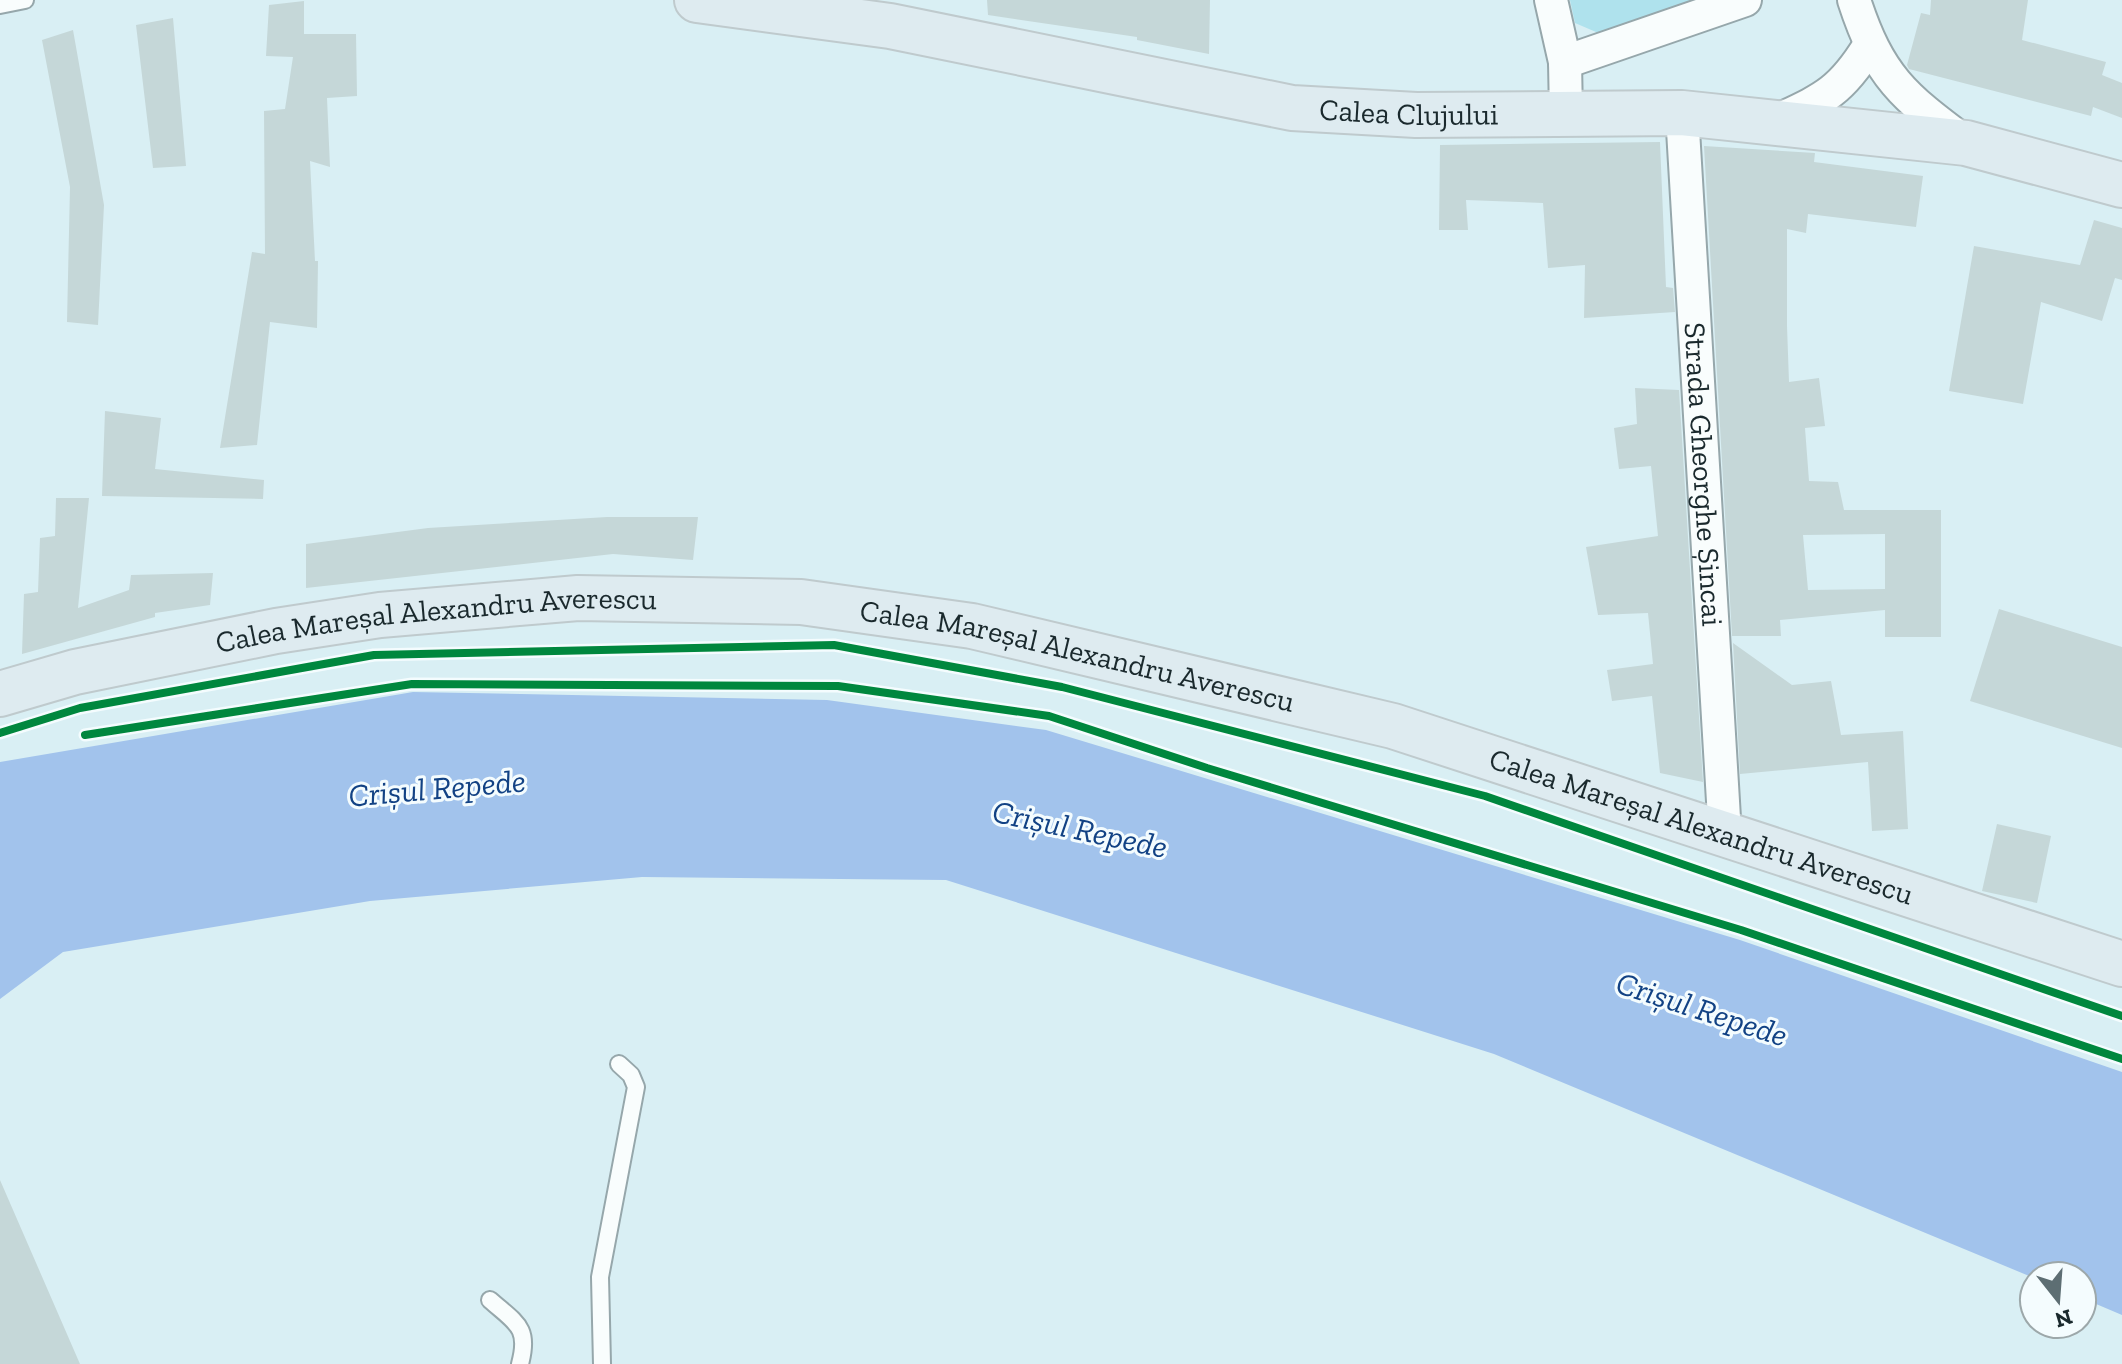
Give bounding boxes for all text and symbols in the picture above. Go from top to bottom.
street label: Calea Clujului [1318,92,1498,133]
street label: Strada Gheorghe Șincai [1677,321,1731,627]
street label: Calea Mareșal Alexandru Averescu [212,580,657,661]
street label: Calea Mareșal Alexandru Averescu [858,592,1298,720]
street label: Calea Mareșal Alexandru Averescu [1485,741,1918,913]
water label: Crișul Repede [347,761,527,815]
water label: Crișul Repede [989,792,1171,866]
water label: Crișul Repede [1612,963,1792,1055]
north arrow [2018,1260,2098,1340]
text: N [2051,1303,2076,1334]

